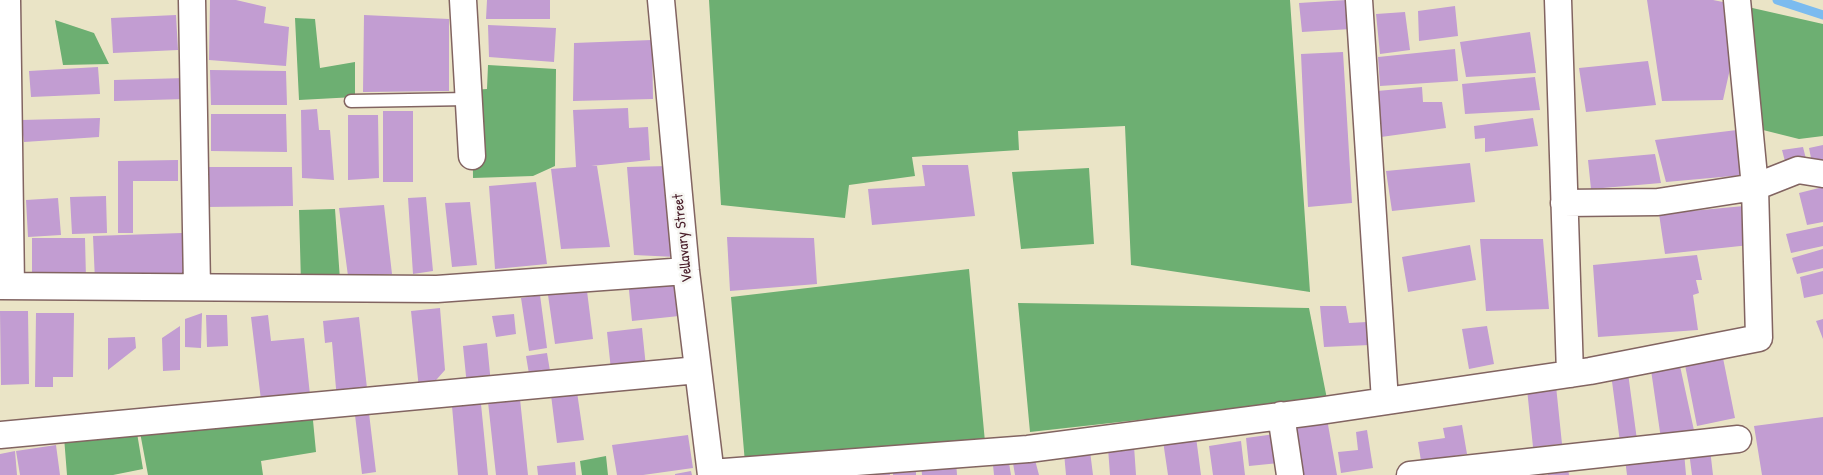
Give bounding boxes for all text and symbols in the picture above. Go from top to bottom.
street label: Vellavary Street [669,193,697,283]

